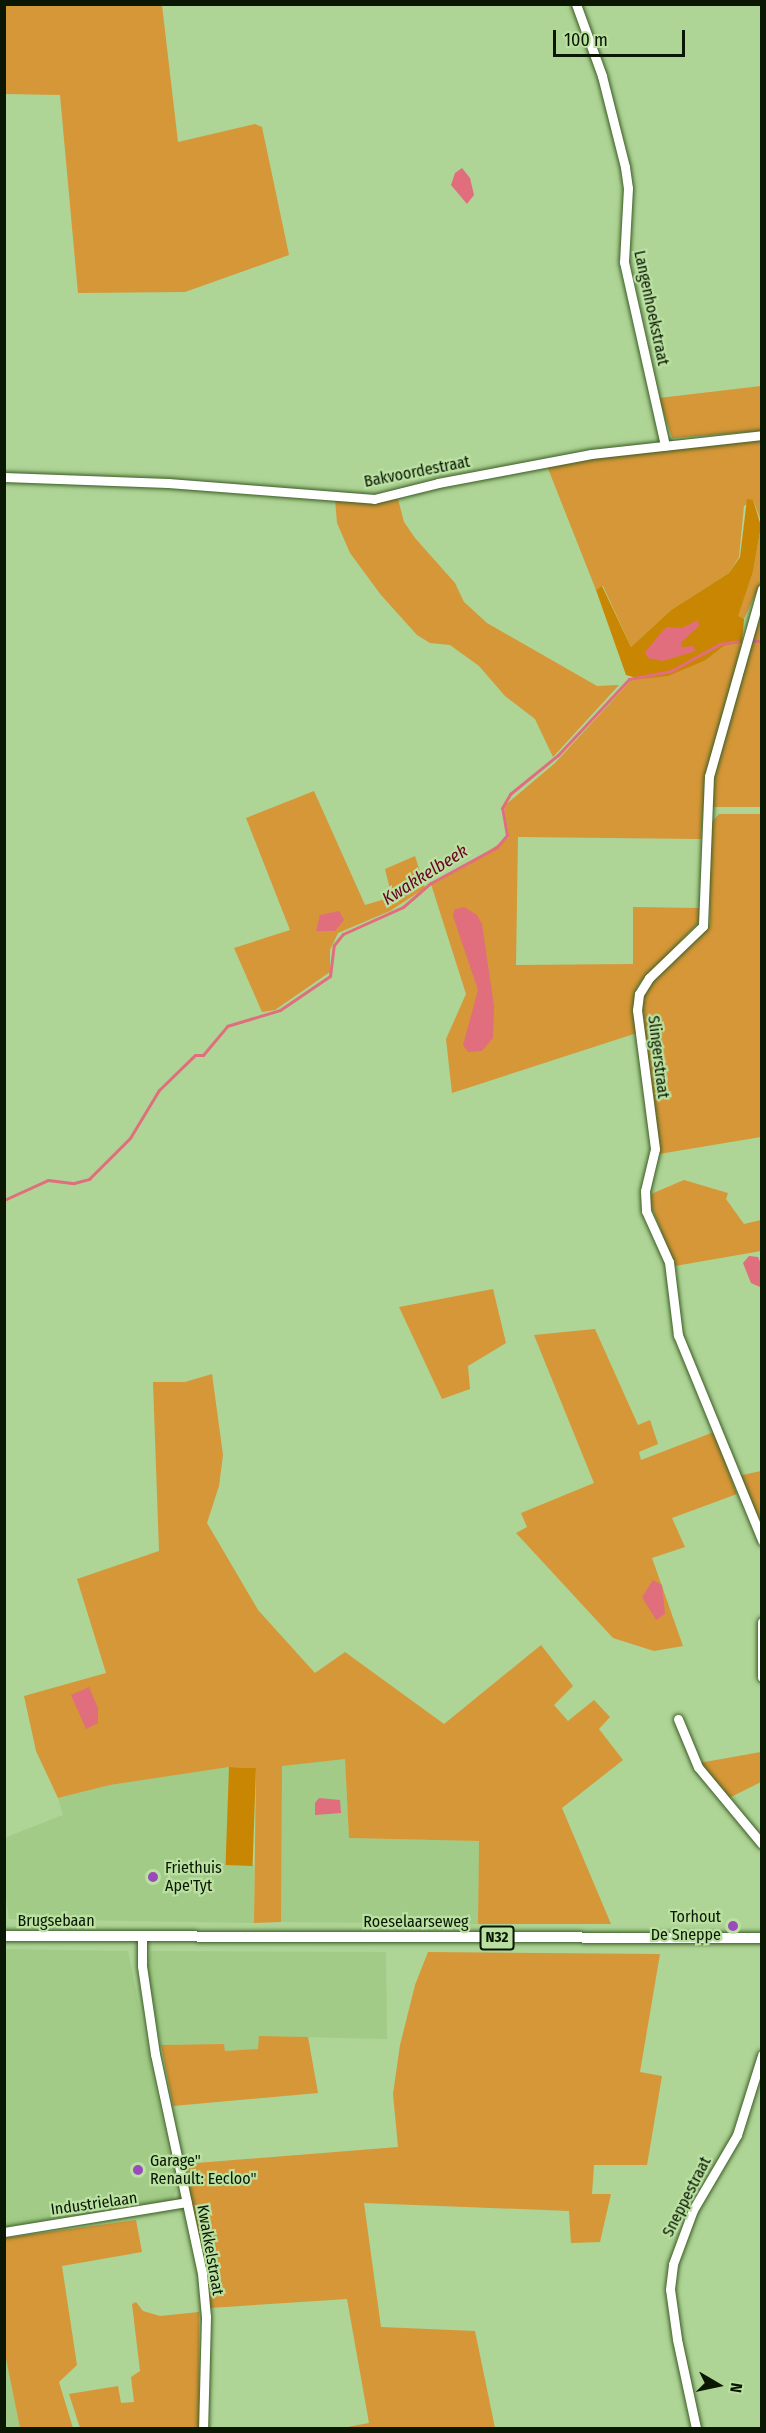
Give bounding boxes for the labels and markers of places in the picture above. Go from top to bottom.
place label: Friethuis Ape'Tyt [165,1858,222,1896]
marker: Friethuis Ape'Tyt [146,1870,160,1884]
place label: Torhout De Sneppe [651,1907,721,1945]
marker: Torhout De Sneppe [726,1919,740,1933]
place label: Garage" Renault: Eecloo" [150,2151,256,2189]
marker: Garage" Renault: Eecloo" [131,2163,145,2177]

